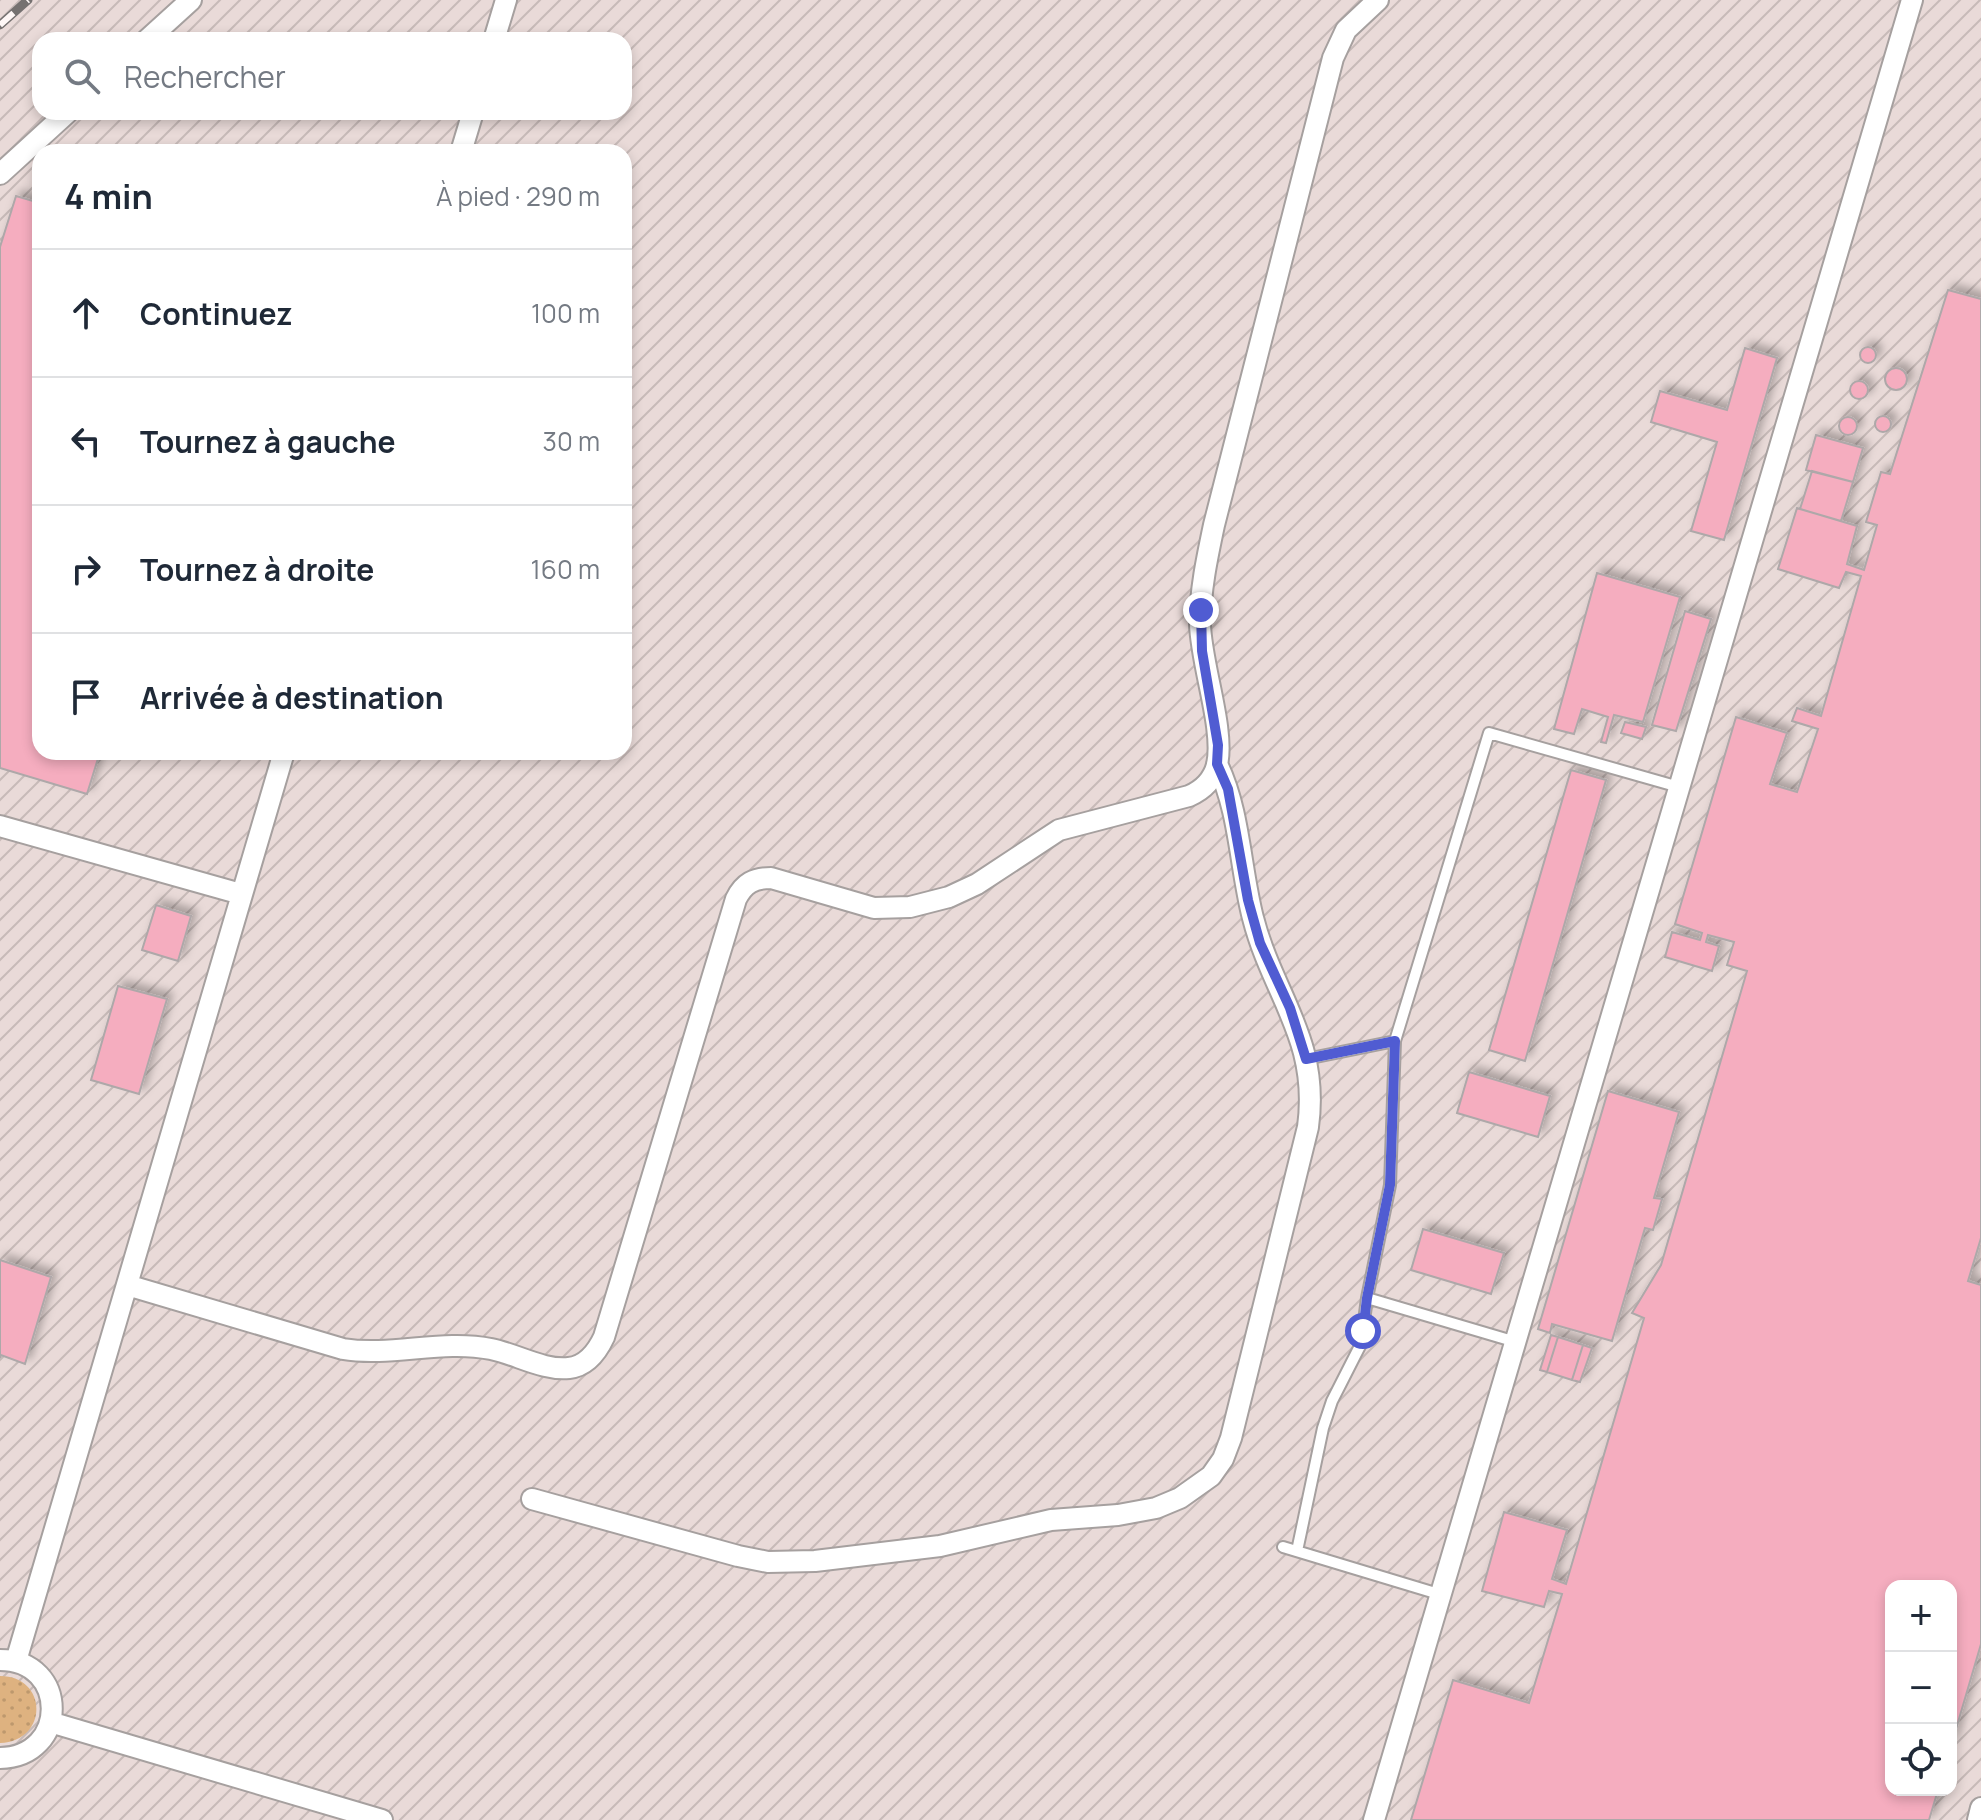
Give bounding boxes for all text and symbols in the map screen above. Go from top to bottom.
search box [32,32,632,120]
icon: search [60,54,104,98]
text: Rechercher [124,56,286,97]
text: 4 min [64,173,153,219]
text: À pied · 290 m [436,178,600,214]
icon: ahead [64,291,108,335]
text: Continuez [140,293,292,334]
text: 100 m [531,295,600,331]
icon: left [64,419,108,463]
text: Tournez à gauche [140,421,396,462]
text: 30 m [543,423,600,459]
icon: right [64,547,108,591]
text: Tournez à droite [140,549,374,590]
text: 160 m [531,551,600,587]
route end [1183,592,1219,628]
icon: arrive [64,675,108,719]
text: Arrivée à destination [140,677,443,718]
route start [1345,1313,1381,1349]
map controls [1885,1580,1957,1796]
button: + [1885,1580,1957,1652]
button: − [1885,1652,1957,1724]
button: locate [1885,1724,1957,1796]

